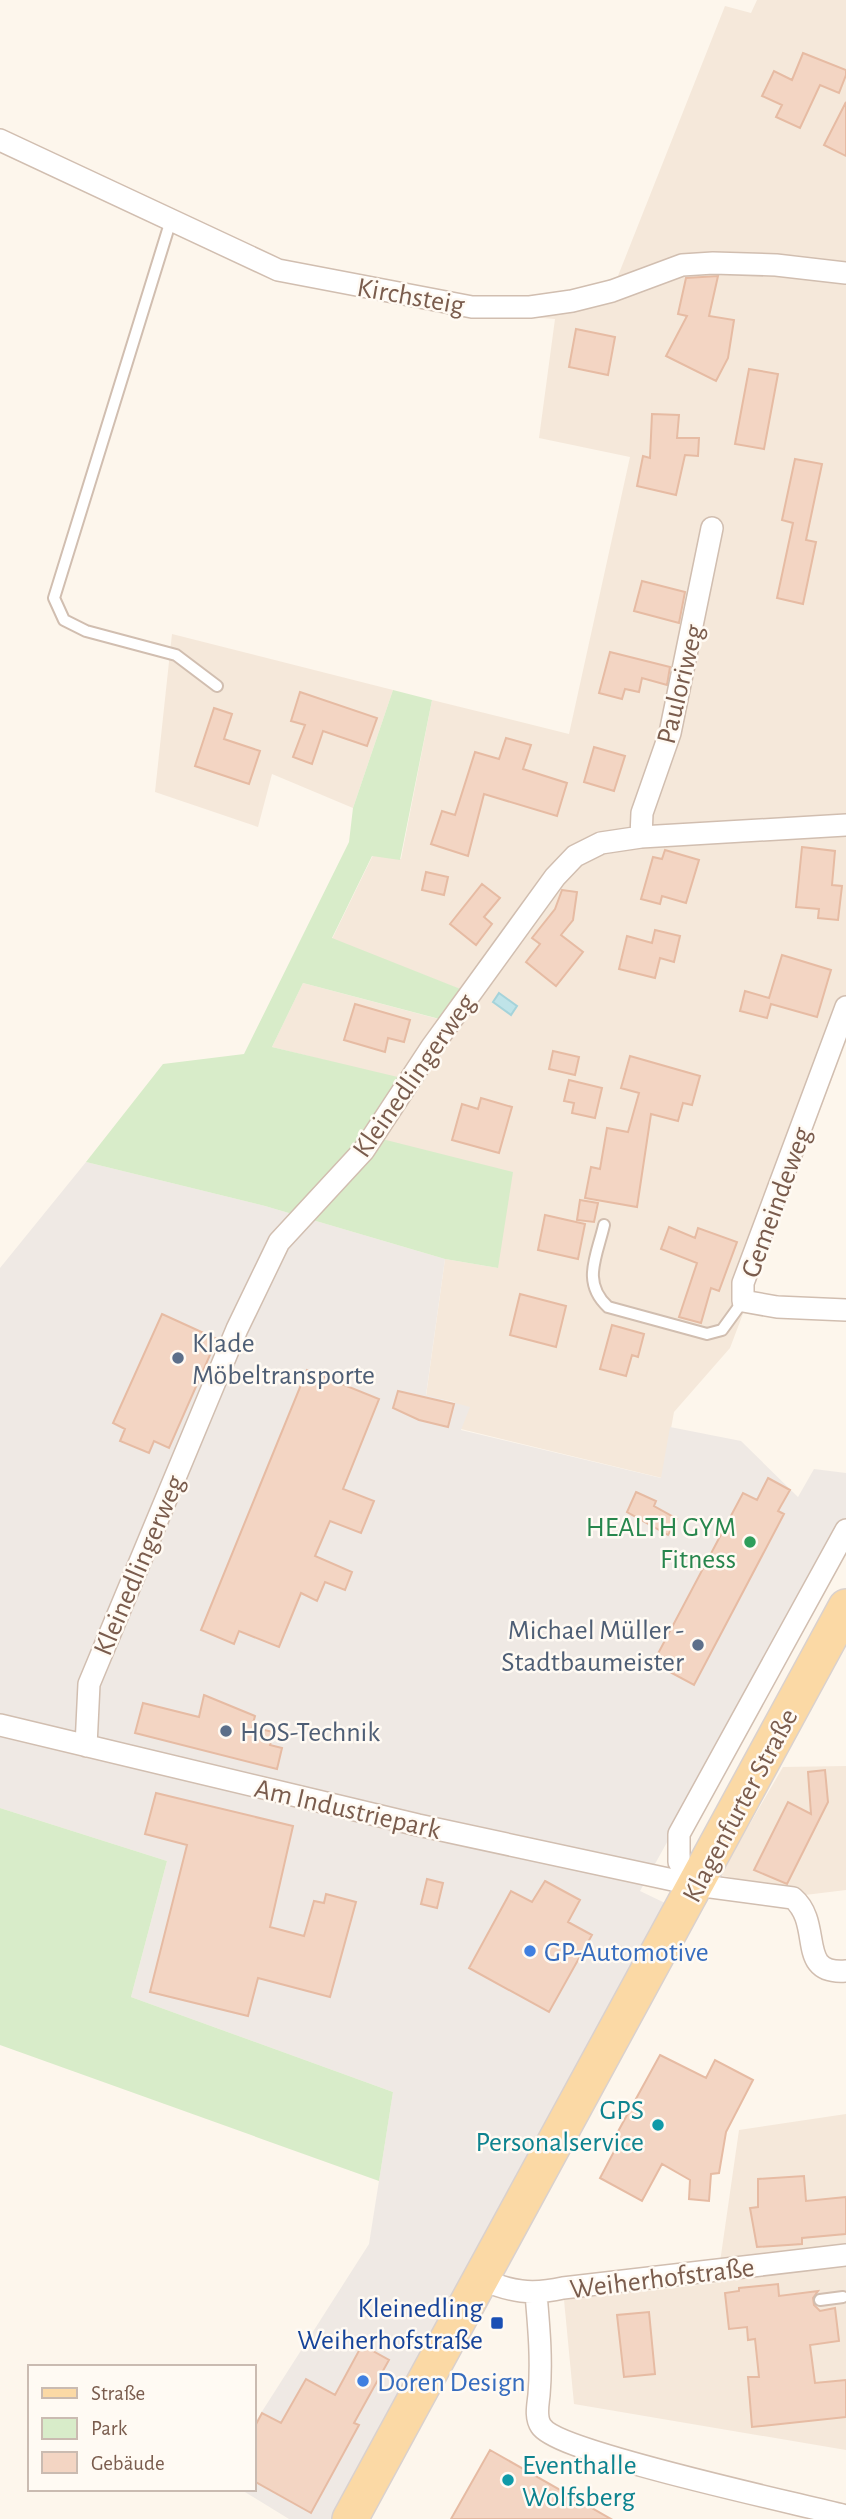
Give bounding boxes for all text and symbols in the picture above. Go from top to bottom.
street label: Kirchsteig [355,274,467,320]
street label: Pauloriweg [653,622,709,747]
street label: Kleinedlingerweg [348,989,482,1163]
street label: Gemeindeweg [737,1123,817,1282]
place label: Klade Möbeltransporte [192,1330,375,1390]
marker: Klade Möbeltransporte [170,1350,186,1366]
street label: Kleinedlingerweg [89,1471,190,1660]
place label: HEALTH GYM Fitness [586,1514,736,1574]
marker: HEALTH GYM Fitness [742,1534,758,1550]
place label: Michael Müller - Stadtbaumeister [501,1617,684,1677]
marker: Michael Müller - Stadtbaumeister [690,1637,706,1653]
street label: Klagenfurter Straße [678,1705,804,1907]
place label: HOS-Technik [240,1719,380,1747]
marker: HOS-Technik [218,1723,234,1739]
street label: Am Industriepark [252,1775,444,1845]
place label: GP-Automotive [544,1939,709,1967]
marker: GP-Automotive [522,1943,538,1959]
place label: GPS Personalservice [476,2097,644,2157]
marker: GPS Personalservice [650,2117,666,2133]
street label: Weiherhofstraße [568,2254,756,2304]
place label: Kleinedling Weiherhofstraße [297,2295,483,2355]
marker: Kleinedling Weiherhofstraße [489,2315,505,2331]
legend [28,2365,256,2491]
place label: Doren Design [377,2369,526,2397]
marker: Doren Design [355,2373,371,2389]
text: Straße [91,2383,145,2404]
text: Park [91,2418,128,2439]
place label: Eventhalle Wolfsberg [522,2452,637,2512]
text: Gebäude [91,2453,165,2474]
marker: Eventhalle Wolfsberg [500,2472,516,2488]

